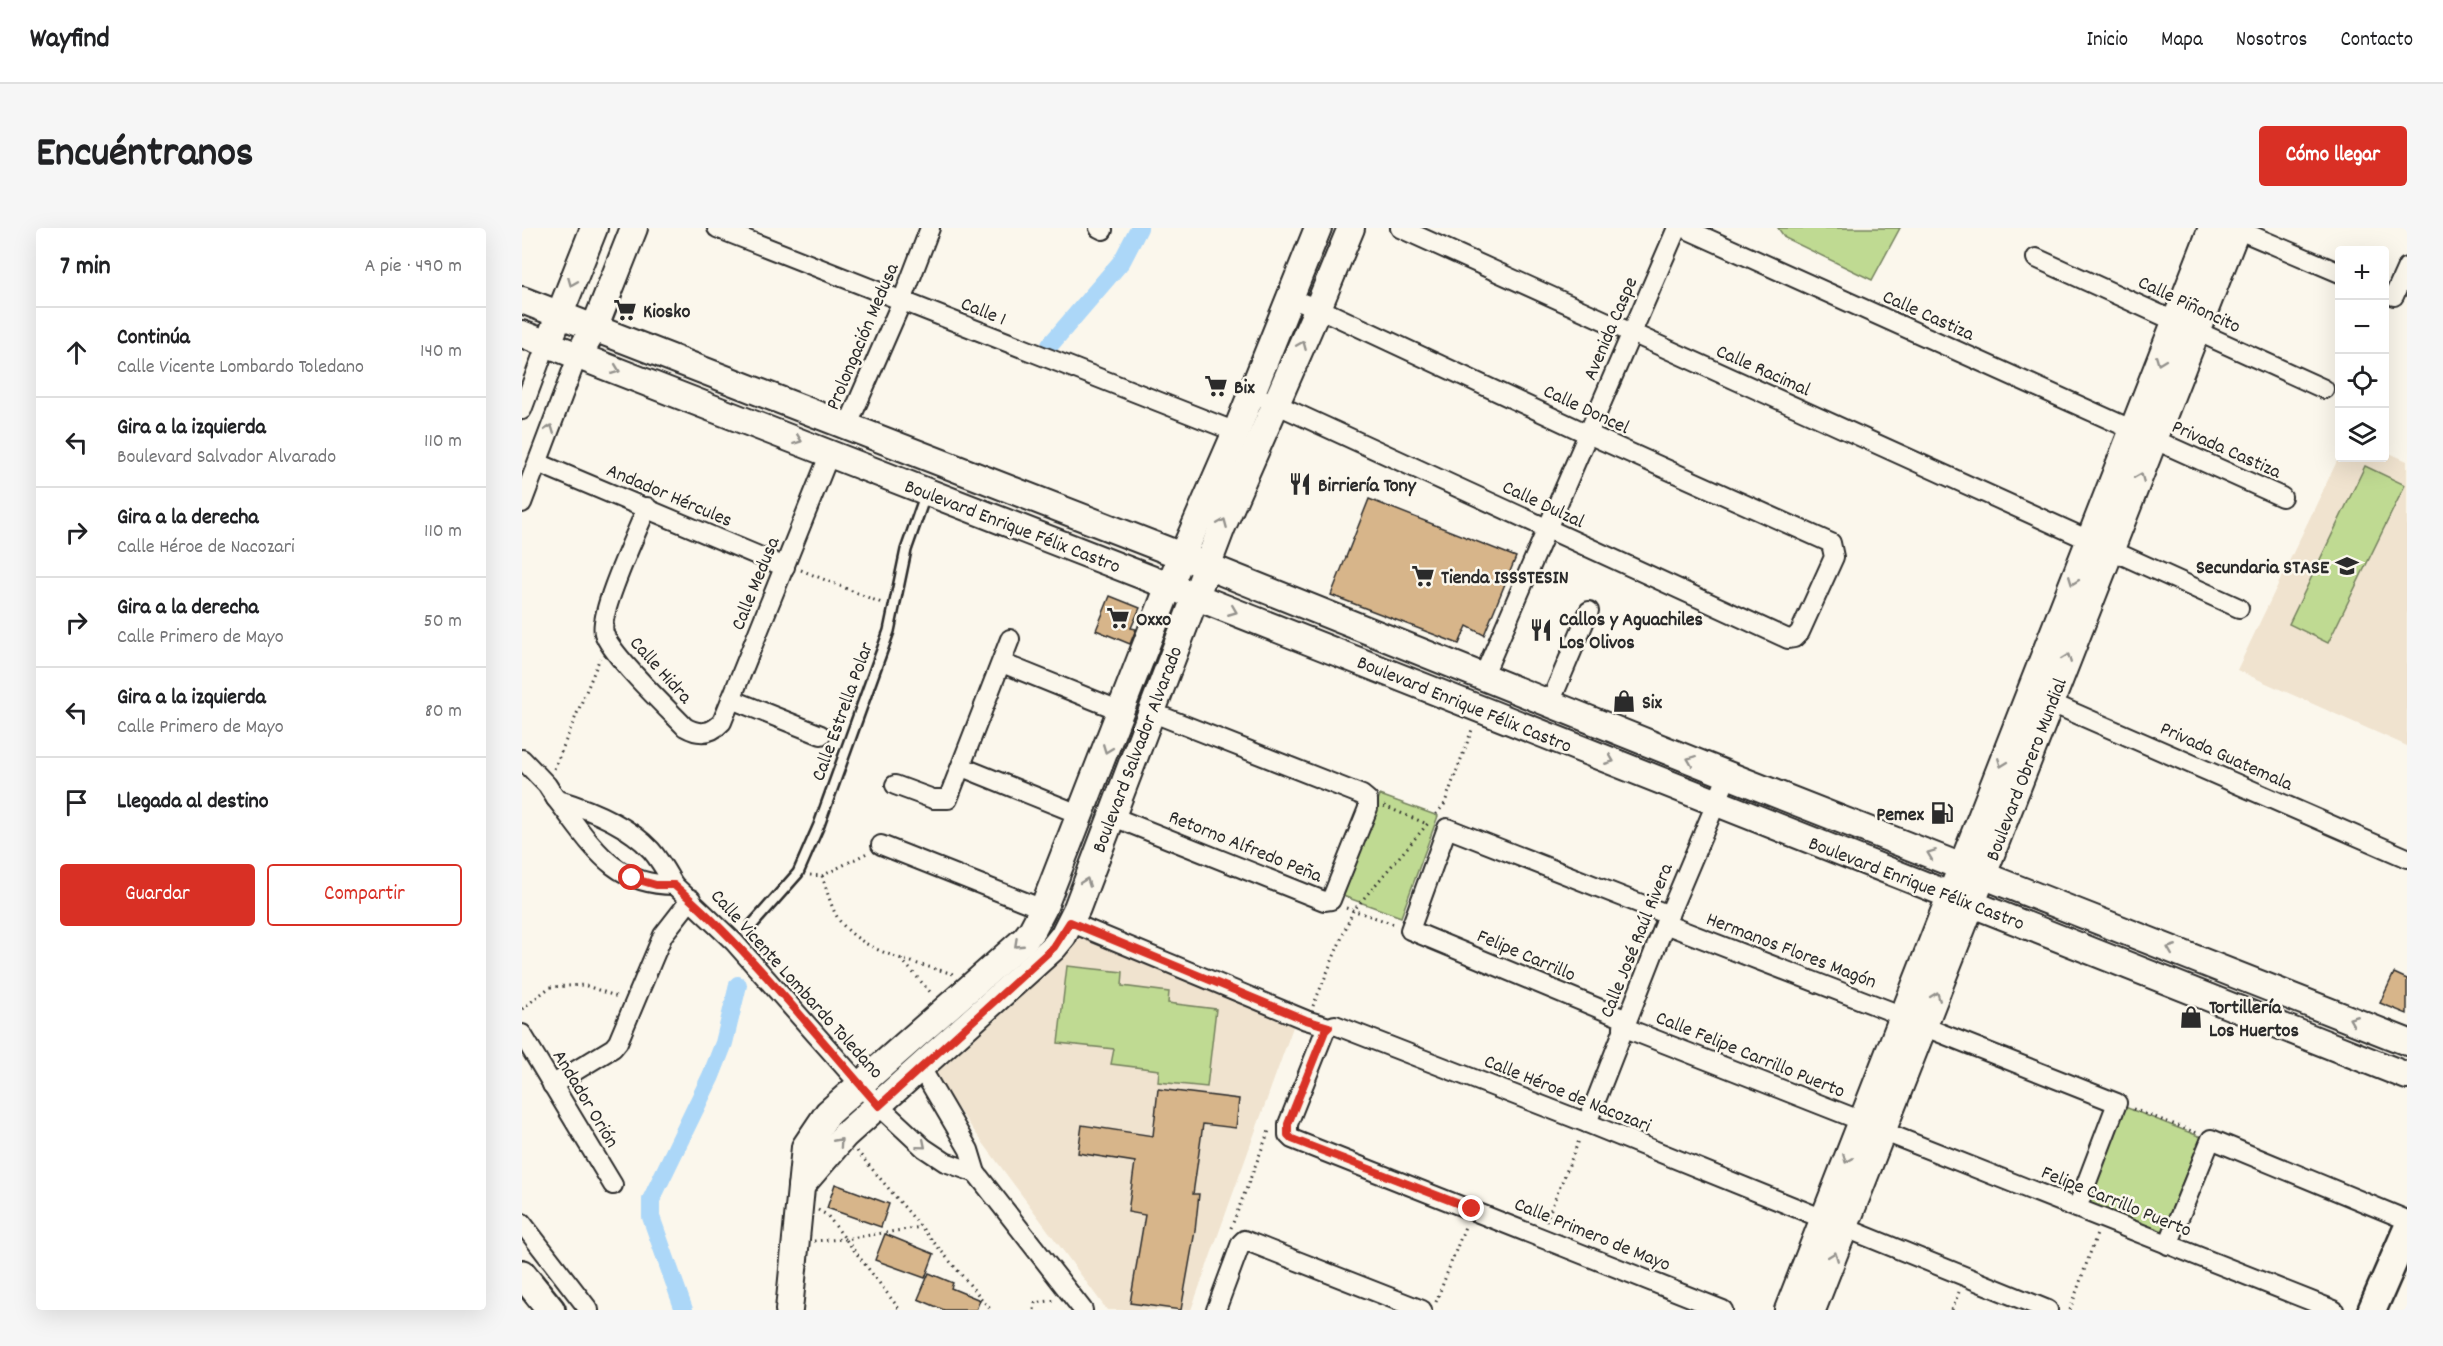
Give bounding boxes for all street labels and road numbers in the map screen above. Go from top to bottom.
street label: Prolongación Medusa [820,259,908,415]
street label: Calle Piñoncito [2133,270,2245,342]
street label: Avenida Caspe [1577,273,1646,385]
street label: Calle Castiza [1877,284,1979,350]
street label: Calle 1 [956,291,1010,334]
street label: Calle Racimal [1711,338,1815,405]
street label: Calle Doncel [1538,379,1634,443]
street label: Privada Castiza [2167,414,2285,488]
street label: Andador Hércules [602,458,736,536]
street label: Boulevard Enrique Félix Castro [900,474,1124,582]
street label: Calle Dulzal [1497,475,1589,537]
street label: Calle Medusa [725,533,788,635]
street label: Calle Hidra [622,631,698,711]
street label: Calle Estrella Polar [806,638,882,786]
street label: Boulevard Salvador Alvarado [1086,643,1191,857]
street label: Boulevard Enrique Félix Castro [1352,650,1576,762]
street label: Boulevard Obrero Mundial [1980,674,2076,866]
street label: Privada Guatemala [2155,716,2297,800]
street label: Retorno Alfredo Peña [1164,804,1326,892]
street label: Boulevard Enrique Félix Castro [1804,831,2028,939]
street label: Calle José Raúl Rivera [1594,859,1682,1023]
street label: Calle Vicente Lombardo Toledano [703,884,889,1086]
street label: Hermanos Flores Magón [1702,906,1880,997]
street label: Felipe Carrillo [1472,923,1580,990]
street label: Calle Felipe Carrillo Puerto [1651,1005,1849,1107]
street label: Andador Orión [544,1045,625,1154]
street label: Calle Héroe de Nacozari [1479,1049,1655,1141]
street label: Felipe Carrillo Puerto [2037,1160,2195,1246]
street label: Calle Primero de Mayo [1509,1192,1674,1280]

